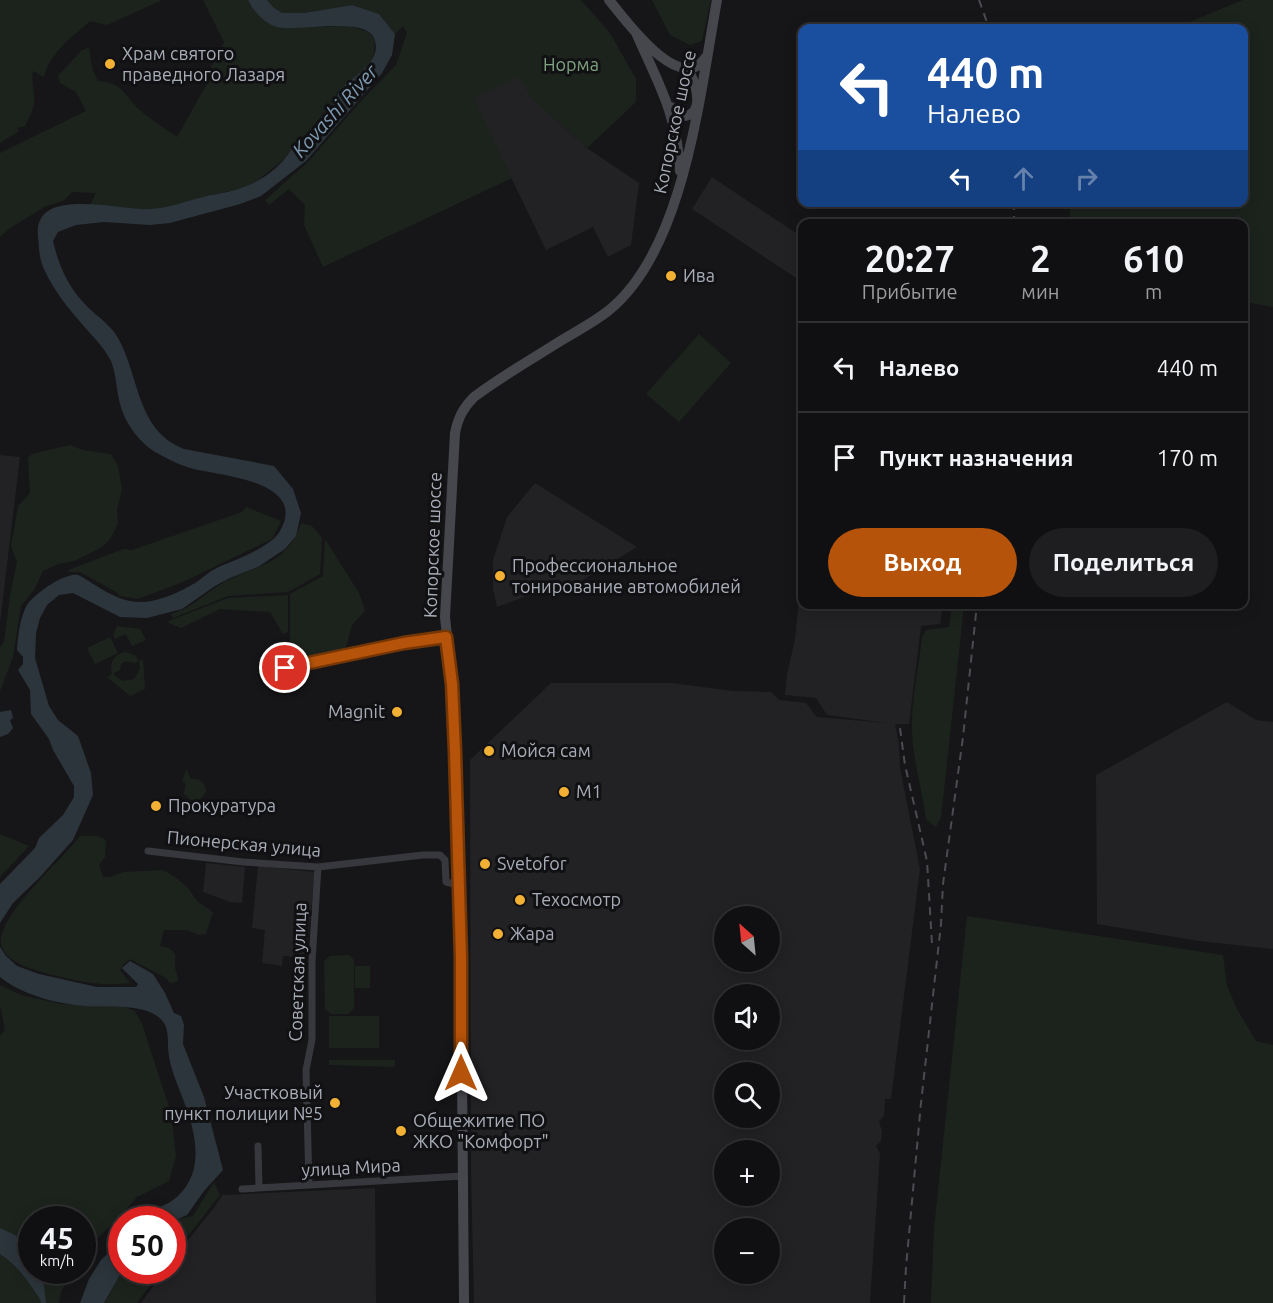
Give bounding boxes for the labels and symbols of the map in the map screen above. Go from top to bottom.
place label: Храм святого праведного Лазаря [122,43,285,84]
street label: Копорское шоссе [649,48,699,195]
park label: Норма [543,54,599,74]
marker: Храм святого праведного Лазаря [103,57,117,71]
water label: Kovashi River [287,59,383,162]
place label: Ива [683,265,715,285]
marker: Ива [664,269,678,283]
street label: Копорское шоссе [419,471,445,618]
place label: Профессиональное тонирование автомобилей [512,555,741,596]
marker: Профессиональное тонирование автомобилей [493,569,507,583]
pin [259,642,310,693]
place label: Magnit [328,701,385,721]
marker: Magnit [390,705,404,719]
place label: Мойся сам [501,740,591,760]
marker: Мойся сам [482,744,496,758]
place label: М1 [576,781,602,801]
marker: М1 [557,785,571,799]
place label: Прокуратура [168,795,276,815]
marker: Прокуратура [149,799,163,813]
street label: Пионерская улица [166,826,322,860]
place label: Svetofor [497,853,567,873]
marker: Svetofor [478,857,492,871]
place label: Техосмотр [532,889,621,909]
marker: Техосмотр [513,893,527,907]
street label: Советская улица [285,902,309,1042]
north arrow [714,906,780,972]
place label: Жара [510,923,555,943]
marker: Жара [491,927,505,941]
position arrow [429,1041,493,1105]
place label: Участковый пункт полиции №5 [164,1082,323,1123]
marker: Участковый пункт полиции №5 [328,1096,342,1110]
place label: Общежитие ПО ЖКО "Комфорт" [413,1110,549,1151]
marker: Общежитие ПО ЖКО "Комфорт" [394,1124,408,1138]
street label: улица Мира [301,1154,401,1180]
speed limit sign: 50 [108,1206,186,1284]

